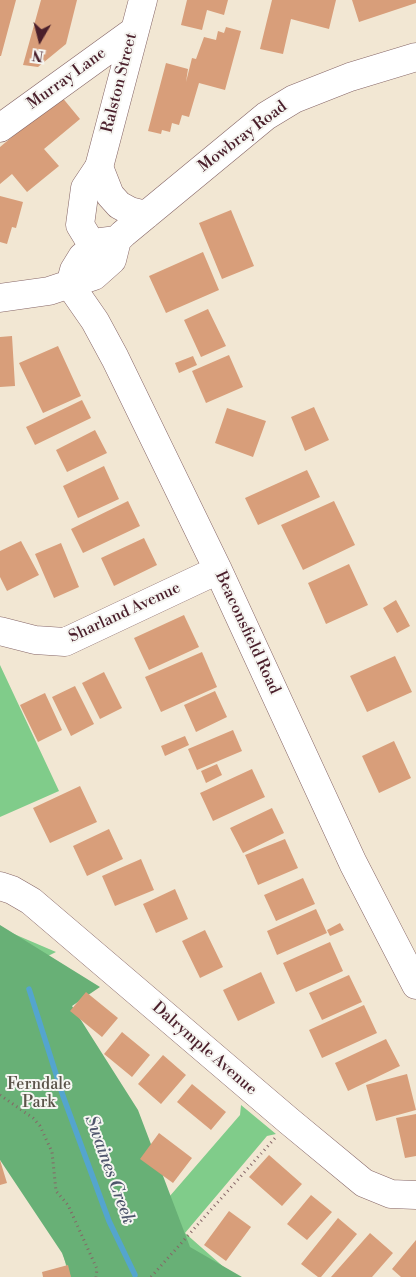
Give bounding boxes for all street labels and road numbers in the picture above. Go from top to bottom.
street label: Ralston Street [98,31,142,135]
street label: Murray Lane [24,44,110,114]
street label: Mowbray Road [195,97,291,177]
street label: Beaconsfield Road [210,569,284,697]
street label: Sharland Avenue [66,579,184,647]
street label: Dalrymple Avenue [148,998,260,1100]

